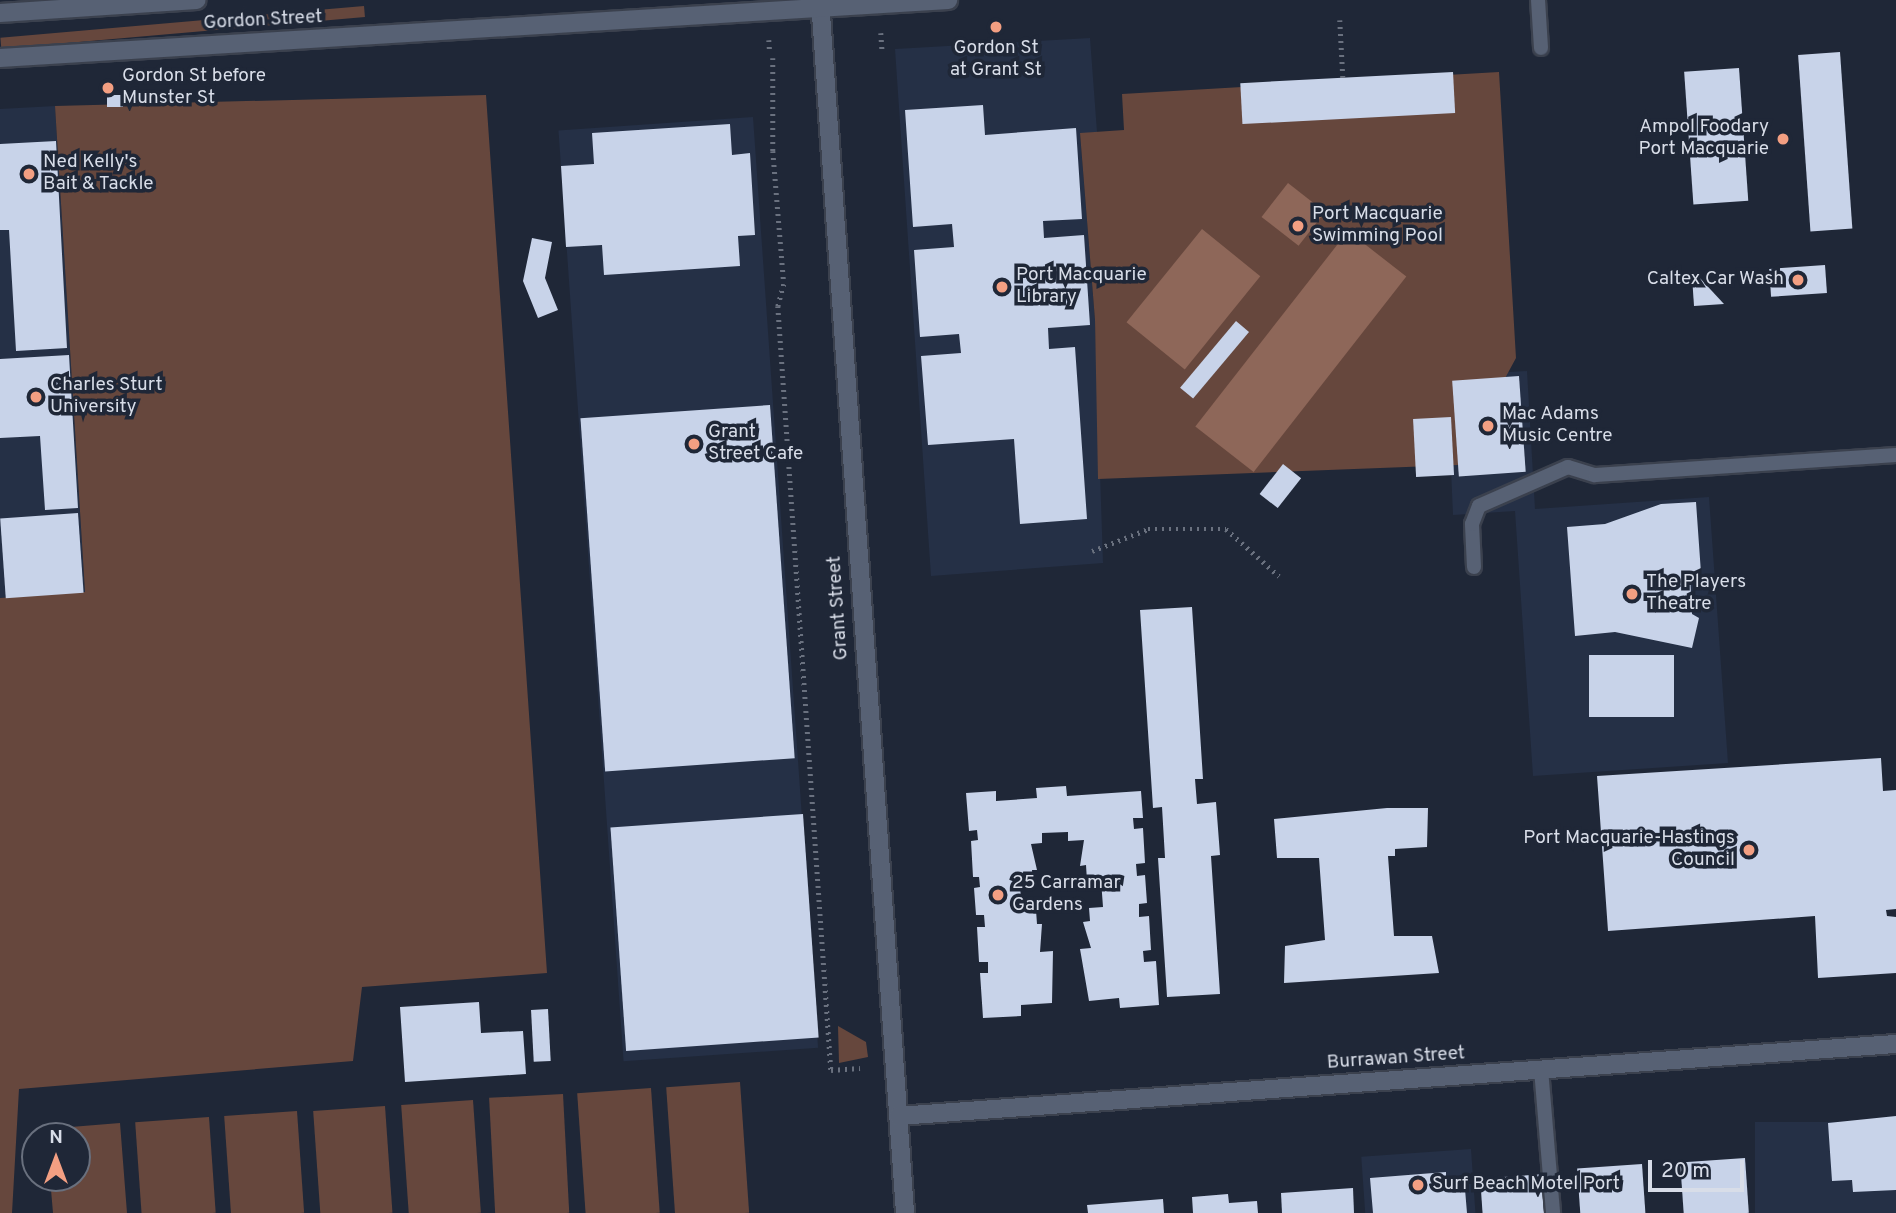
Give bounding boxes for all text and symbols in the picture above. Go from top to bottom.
street label: Gordon Street [203,6,323,36]
marker: Gordon St at Grant St [988,19,1004,35]
place label: Gordon St at Grant St [950,38,1042,82]
place label: Gordon St before Munster St [122,66,266,110]
marker: Gordon St before Munster St [100,80,116,96]
place label: Ampol Foodary Port Macquarie [1638,117,1769,161]
marker: Ampol Foodary Port Macquarie [1775,131,1791,147]
place label: Ned Kelly's Bait & Tackle [43,152,154,196]
marker: Ned Kelly's Bait & Tackle [21,166,37,182]
place label: Port Macquarie Swimming Pool [1312,204,1443,248]
marker: Port Macquarie Swimming Pool [1290,218,1306,234]
place label: Port Macquarie Library [1016,265,1147,309]
place label: Caltex Car Wash [1646,269,1784,291]
marker: Caltex Car Wash [1790,272,1806,288]
marker: Port Macquarie Library [994,279,1010,295]
place label: Charles Sturt University [50,375,163,419]
marker: Charles Sturt University [28,389,44,405]
place label: Mac Adams Music Centre [1502,404,1612,448]
marker: Mac Adams Music Centre [1480,418,1496,434]
place label: Grant Street Cafe [708,422,803,466]
marker: Grant Street Cafe [686,436,702,452]
street label: Grant Street [824,555,854,661]
place label: The Players Theatre [1646,572,1746,616]
marker: The Players Theatre [1624,586,1640,602]
place label: Port Macquarie-Hastings Council [1523,828,1735,872]
marker: Port Macquarie-Hastings Council [1741,842,1757,858]
place label: 25 Carramar Gardens [1012,873,1121,917]
marker: 25 Carramar Gardens [990,887,1006,903]
street label: Burrawan Street [1326,1043,1466,1075]
north arrow [21,1122,91,1192]
text: N [49,1126,63,1150]
scale bar [1651,1146,1747,1190]
text: 20 m [1661,1158,1710,1185]
place label: Surf Beach Motel Port [1432,1174,1620,1196]
marker: Surf Beach Motel Port [1410,1177,1426,1193]

